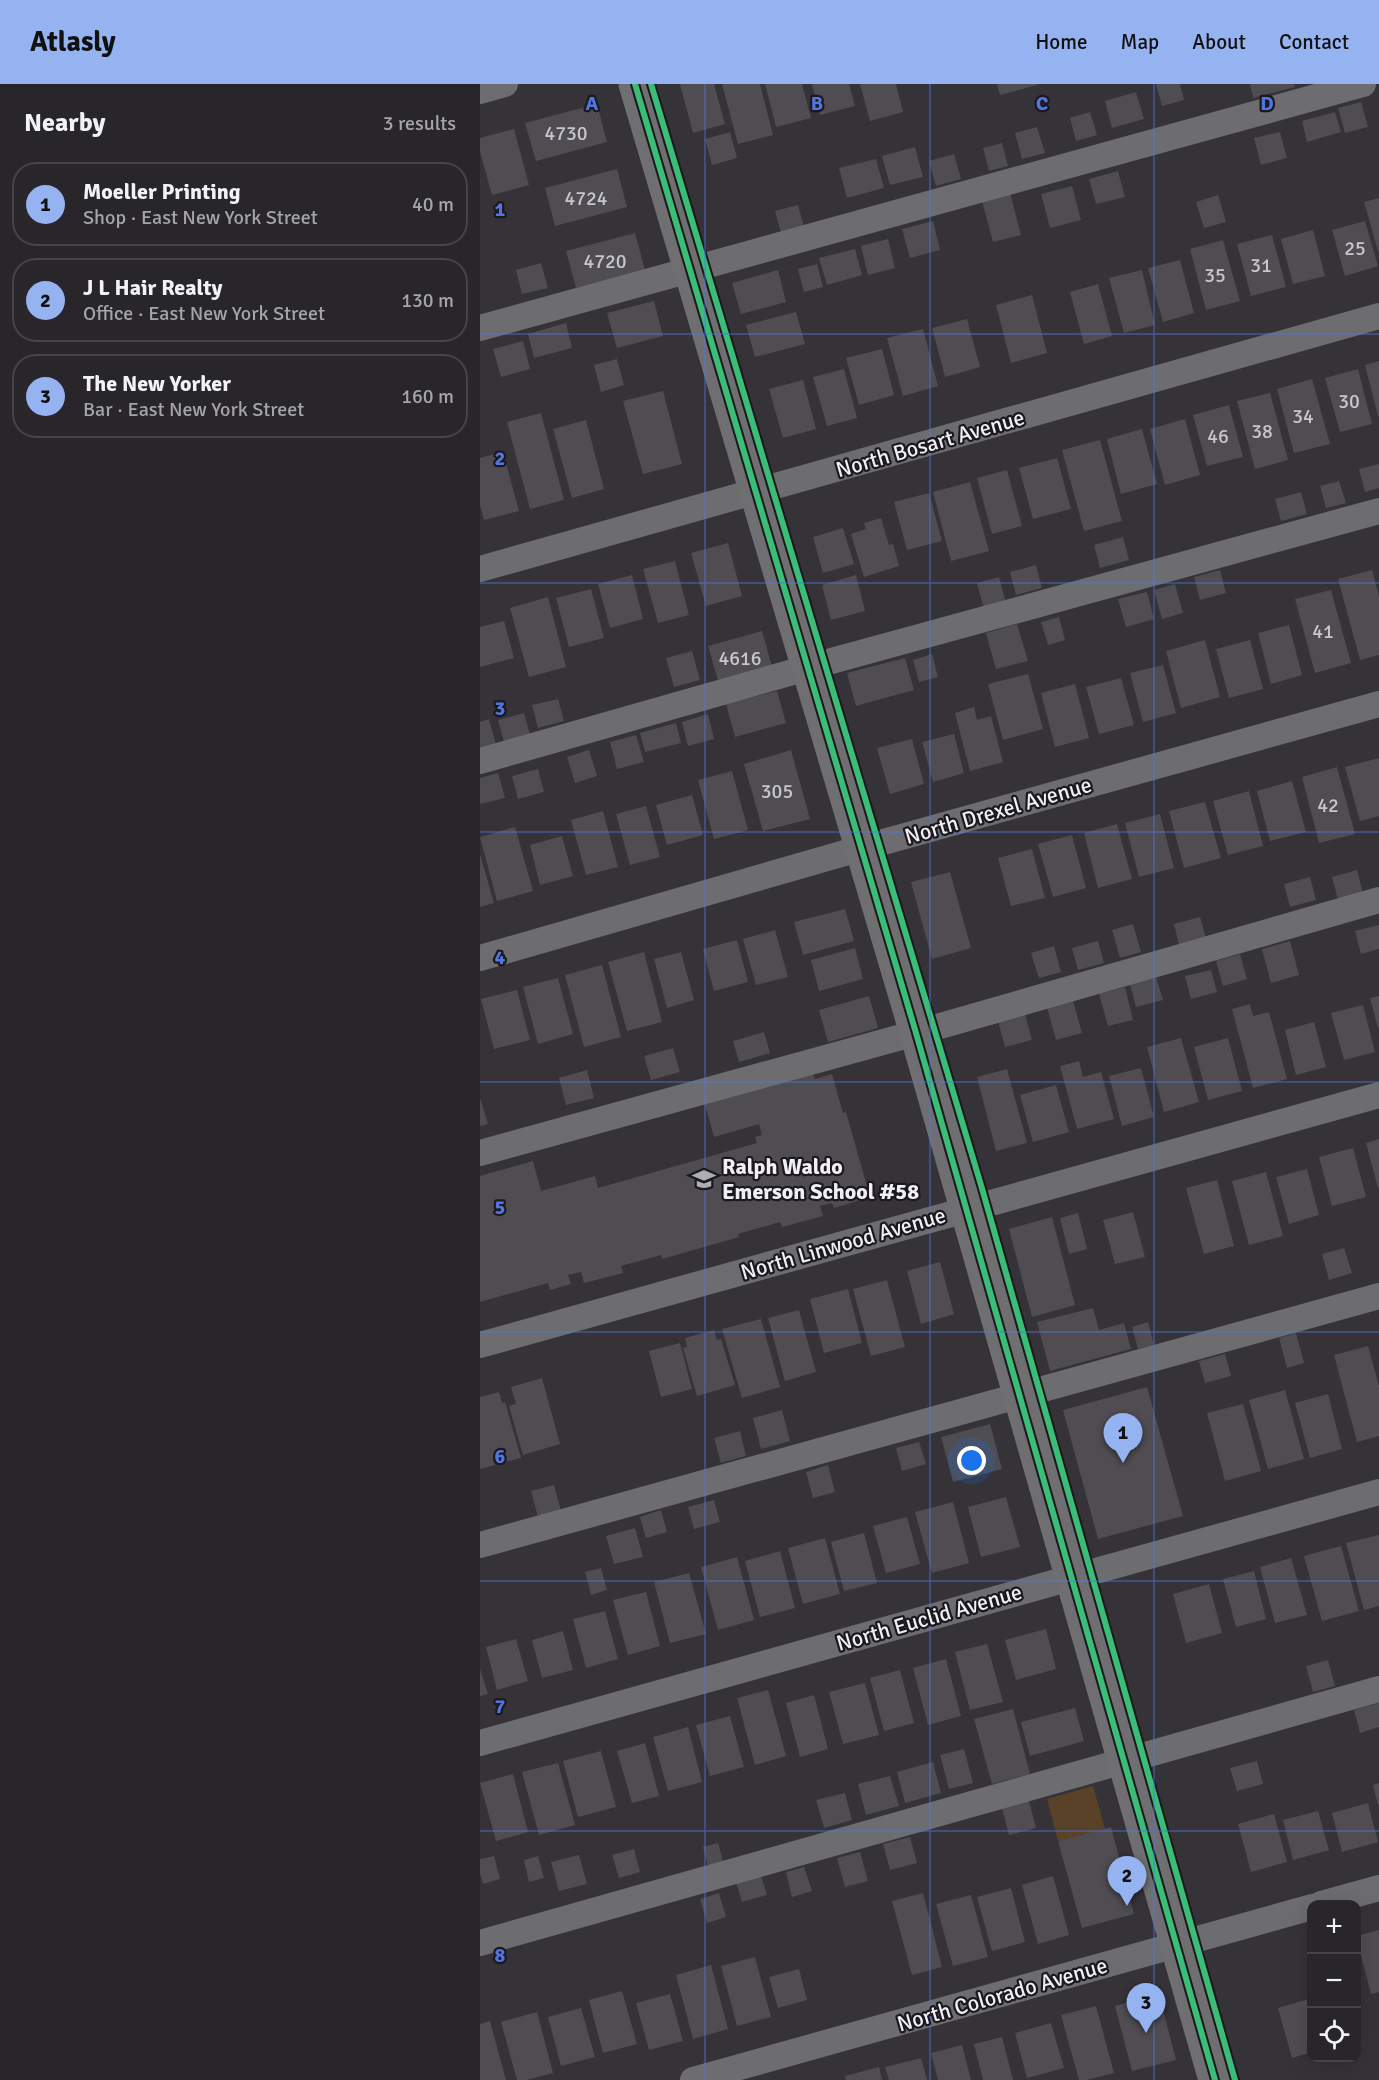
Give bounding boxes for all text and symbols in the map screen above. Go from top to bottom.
text: Atlasly [30,25,116,59]
text: Home [1035,29,1088,55]
text: Map [1121,29,1159,55]
text: About [1192,29,1246,55]
text: Contact [1279,29,1349,55]
text: A [586,91,599,116]
text: B [811,91,823,116]
text: C [1036,91,1048,116]
text: D [1260,91,1274,116]
text: Nearby [24,107,105,139]
text: 3 results [383,111,456,136]
house number: 4730 [544,121,588,146]
text: Moeller Printing [83,178,241,205]
house number: 4724 [564,186,608,211]
text: 1 [40,192,51,217]
text: 40 m [412,192,454,217]
text: 1 [495,197,506,222]
text: Shop · East New York Street [83,205,318,230]
house number: 25 [1344,236,1366,261]
house number: 4720 [583,249,627,274]
house number: 31 [1250,253,1272,278]
house number: 35 [1204,263,1226,288]
text: J L Hair Realty [83,274,223,301]
text: 2 [40,288,51,313]
text: 130 m [401,288,454,313]
text: Office · East New York Street [83,301,325,326]
text: The New Yorker [83,370,231,397]
text: 3 [40,384,51,409]
text: 160 m [401,384,454,409]
house number: 30 [1338,389,1360,414]
text: Bar · East New York Street [83,397,304,422]
street label: North Bosart Avenue [833,404,1028,483]
house number: 34 [1292,404,1314,429]
house number: 38 [1251,419,1273,444]
house number: 46 [1207,424,1229,449]
text: 2 [495,446,505,471]
house number: 41 [1312,619,1334,644]
house number: 4616 [718,646,762,671]
text: 3 [495,696,505,721]
street label: North Drexel Avenue [902,771,1095,850]
house number: 305 [761,779,793,804]
house number: 42 [1317,793,1339,818]
text: 4 [495,945,506,970]
place label: Ralph Waldo Emerson School #58 [722,1153,919,1205]
school or university icon: Ralph Waldo Emerson School #58 [691,1166,717,1192]
text: 5 [495,1195,505,1220]
street label: North Linwood Avenue [738,1201,949,1286]
pin: 1 [1104,1414,1142,1463]
text: 6 [495,1444,506,1469]
your location [957,1446,986,1475]
street label: North Euclid Avenue [833,1578,1025,1657]
text: 7 [495,1694,506,1719]
pin: 2 [1108,1856,1146,1906]
map controls [1307,1900,1361,2062]
button: + [1307,1900,1361,1954]
text: 8 [495,1943,506,1968]
street label: North Colorado Avenue [894,1952,1110,2037]
button: − [1307,1954,1361,2008]
pin: 3 [1126,1984,1166,2033]
button: locate [1307,2008,1361,2062]

